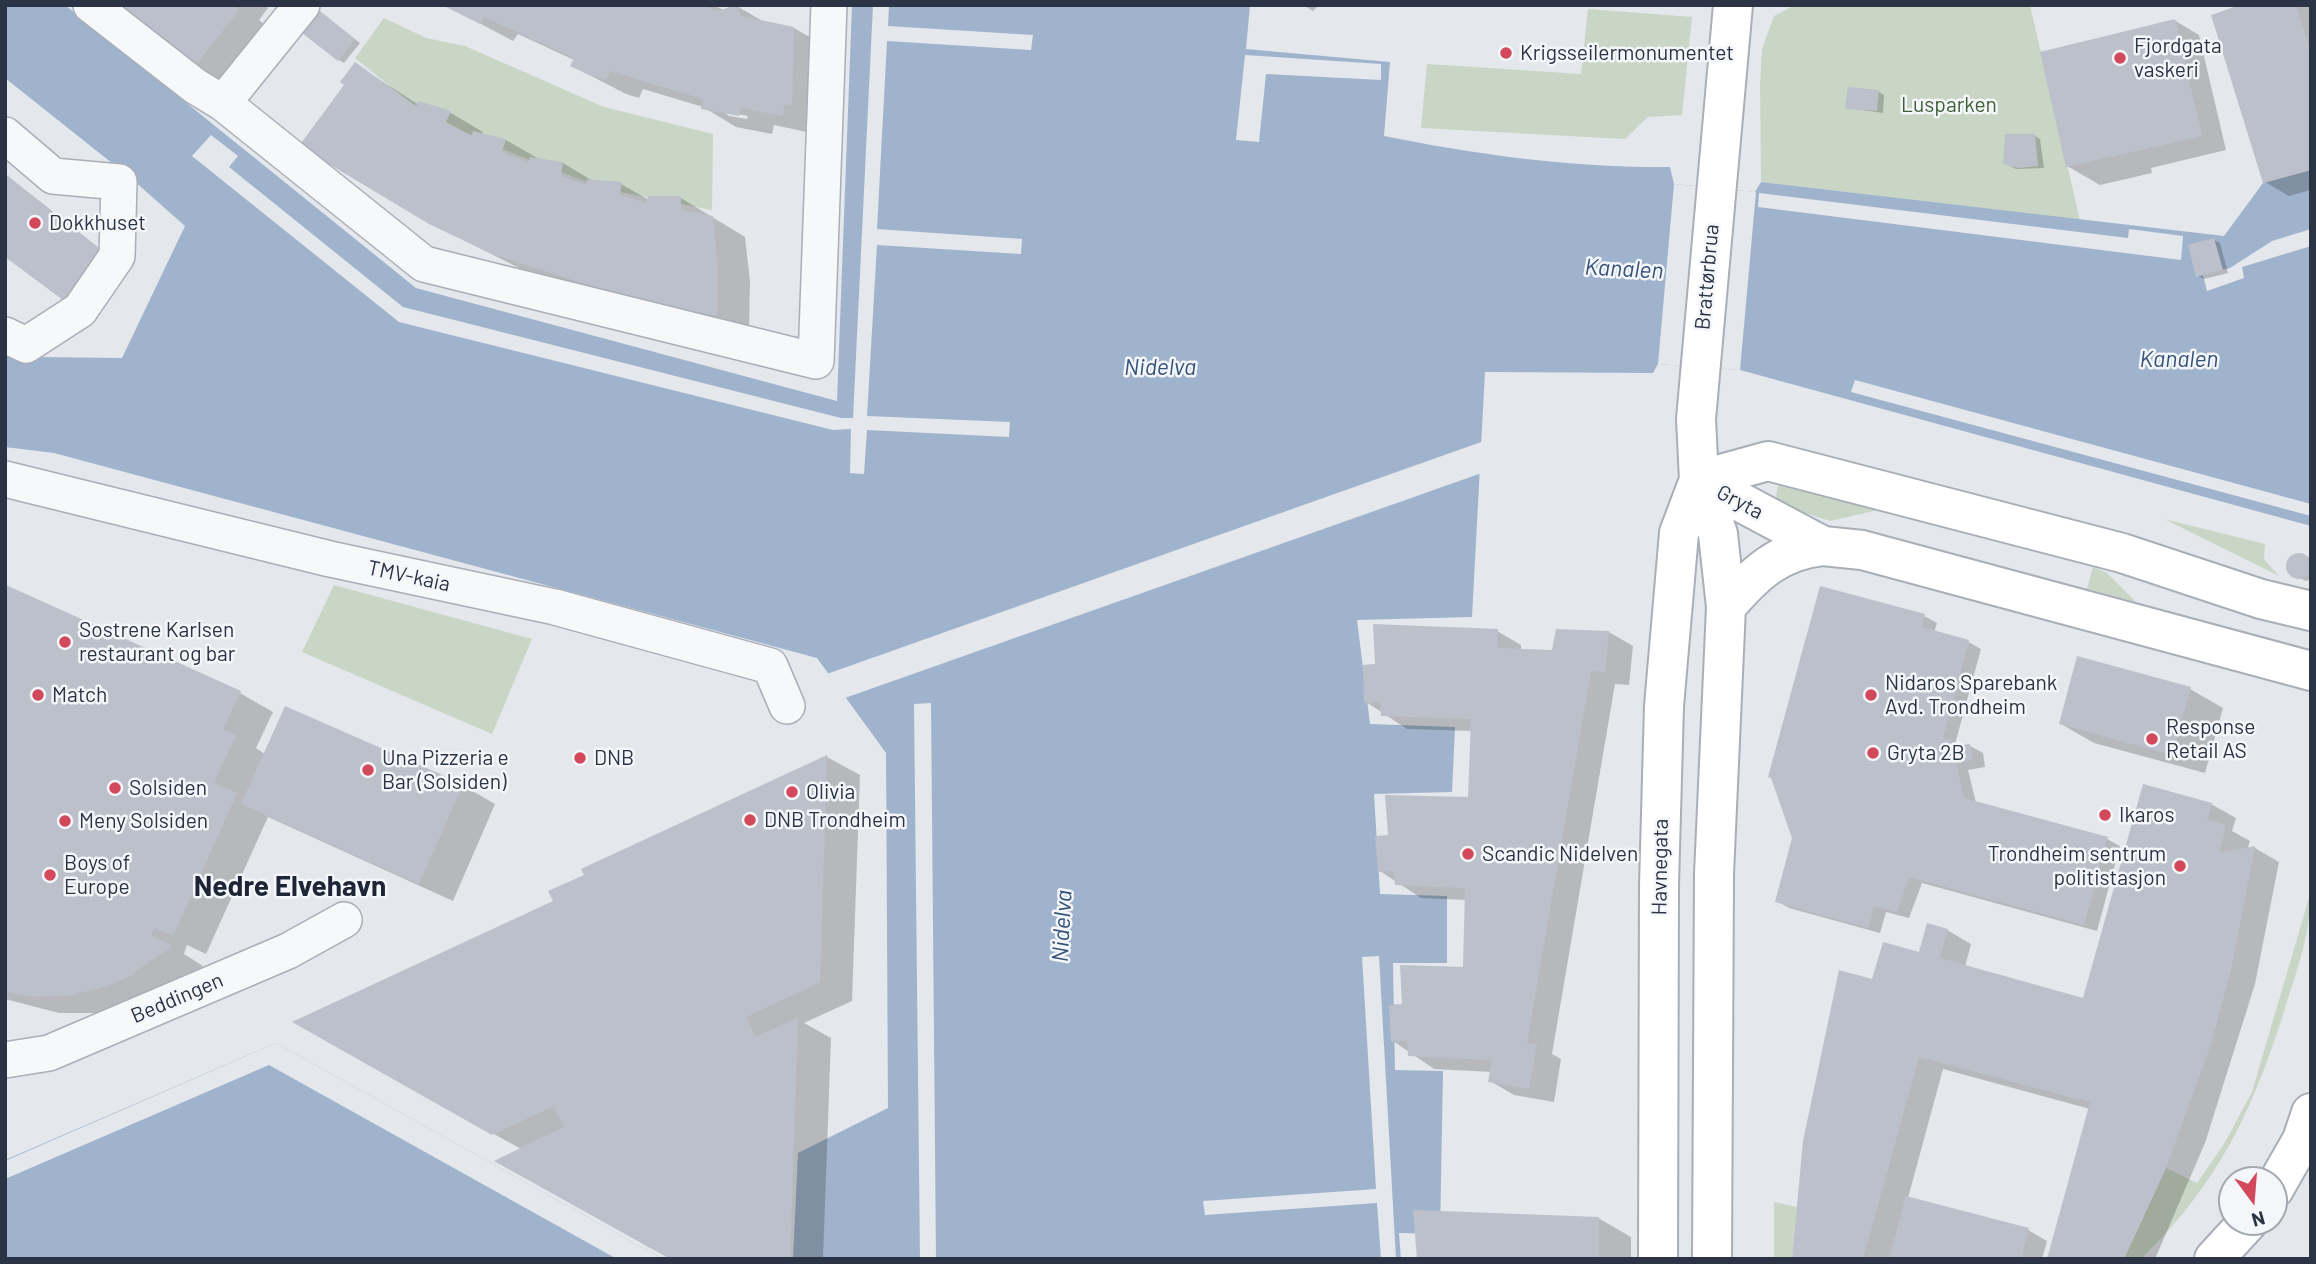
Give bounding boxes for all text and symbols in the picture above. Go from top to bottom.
place label: Fjordgata vaskeri [2134,33,2222,83]
place label: Krigsseilermonumentet [1520,40,1734,66]
marker: Krigsseilermonumentet [1498,45,1514,61]
marker: Fjordgata vaskeri [2112,50,2128,66]
park label: Lusparken [1901,92,1997,118]
place label: Dokkhuset [49,210,146,236]
marker: Dokkhuset [27,215,43,231]
street label: Brattørbrua [1690,223,1724,331]
water label: Kanalen [1584,253,1664,285]
water label: Kanalen [2140,345,2218,373]
water label: Nidelva [1124,353,1196,381]
street label: Gryta [1712,479,1768,525]
street label: TMV-kaia [365,555,453,597]
place label: Sostrene Karlsen restaurant og bar [79,617,235,667]
marker: Sostrene Karlsen restaurant og bar [57,634,73,650]
place label: Nidaros Sparebank Avd. Trondheim [1885,670,2057,720]
place label: Match [52,682,107,708]
marker: Match [30,687,46,703]
marker: Nidaros Sparebank Avd. Trondheim [1863,687,1879,703]
place label: Response Retail AS [2166,714,2255,764]
marker: Response Retail AS [2144,731,2160,747]
place label: Gryta 2B [1887,740,1965,766]
place label: Una Pizzeria e Bar (Solsiden) [382,745,509,795]
place label: DNB [594,745,634,771]
marker: Gryta 2B [1865,745,1881,761]
marker: DNB [572,750,588,766]
marker: Una Pizzeria e Bar (Solsiden) [360,762,376,778]
place label: Solsiden [129,775,207,801]
place label: Olivia [806,779,855,805]
marker: Solsiden [107,780,123,796]
marker: Olivia [784,784,800,800]
place label: Ikaros [2119,802,2175,828]
place label: DNB Trondheim [764,807,906,833]
marker: Ikaros [2097,807,2113,823]
place label: Meny Solsiden [79,808,208,834]
marker: DNB Trondheim [742,812,758,828]
marker: Meny Solsiden [57,813,73,829]
street label: Havnegata [1647,818,1673,916]
place label: Scandic Nidelven [1482,841,1638,867]
place label: Trondheim sentrum politistasjon [1988,841,2166,891]
marker: Scandic Nidelven [1460,846,1476,862]
place label: Boys of Europe [64,850,130,900]
marker: Trondheim sentrum politistasjon [2172,858,2188,874]
marker: Boys of Europe [42,867,58,883]
district label: Nedre Elvehavn [194,870,386,904]
water label: Nidelva [1046,889,1078,963]
street label: Beddingen [127,967,227,1029]
north arrow [2218,1166,2288,1236]
text: N [2249,1207,2268,1233]

